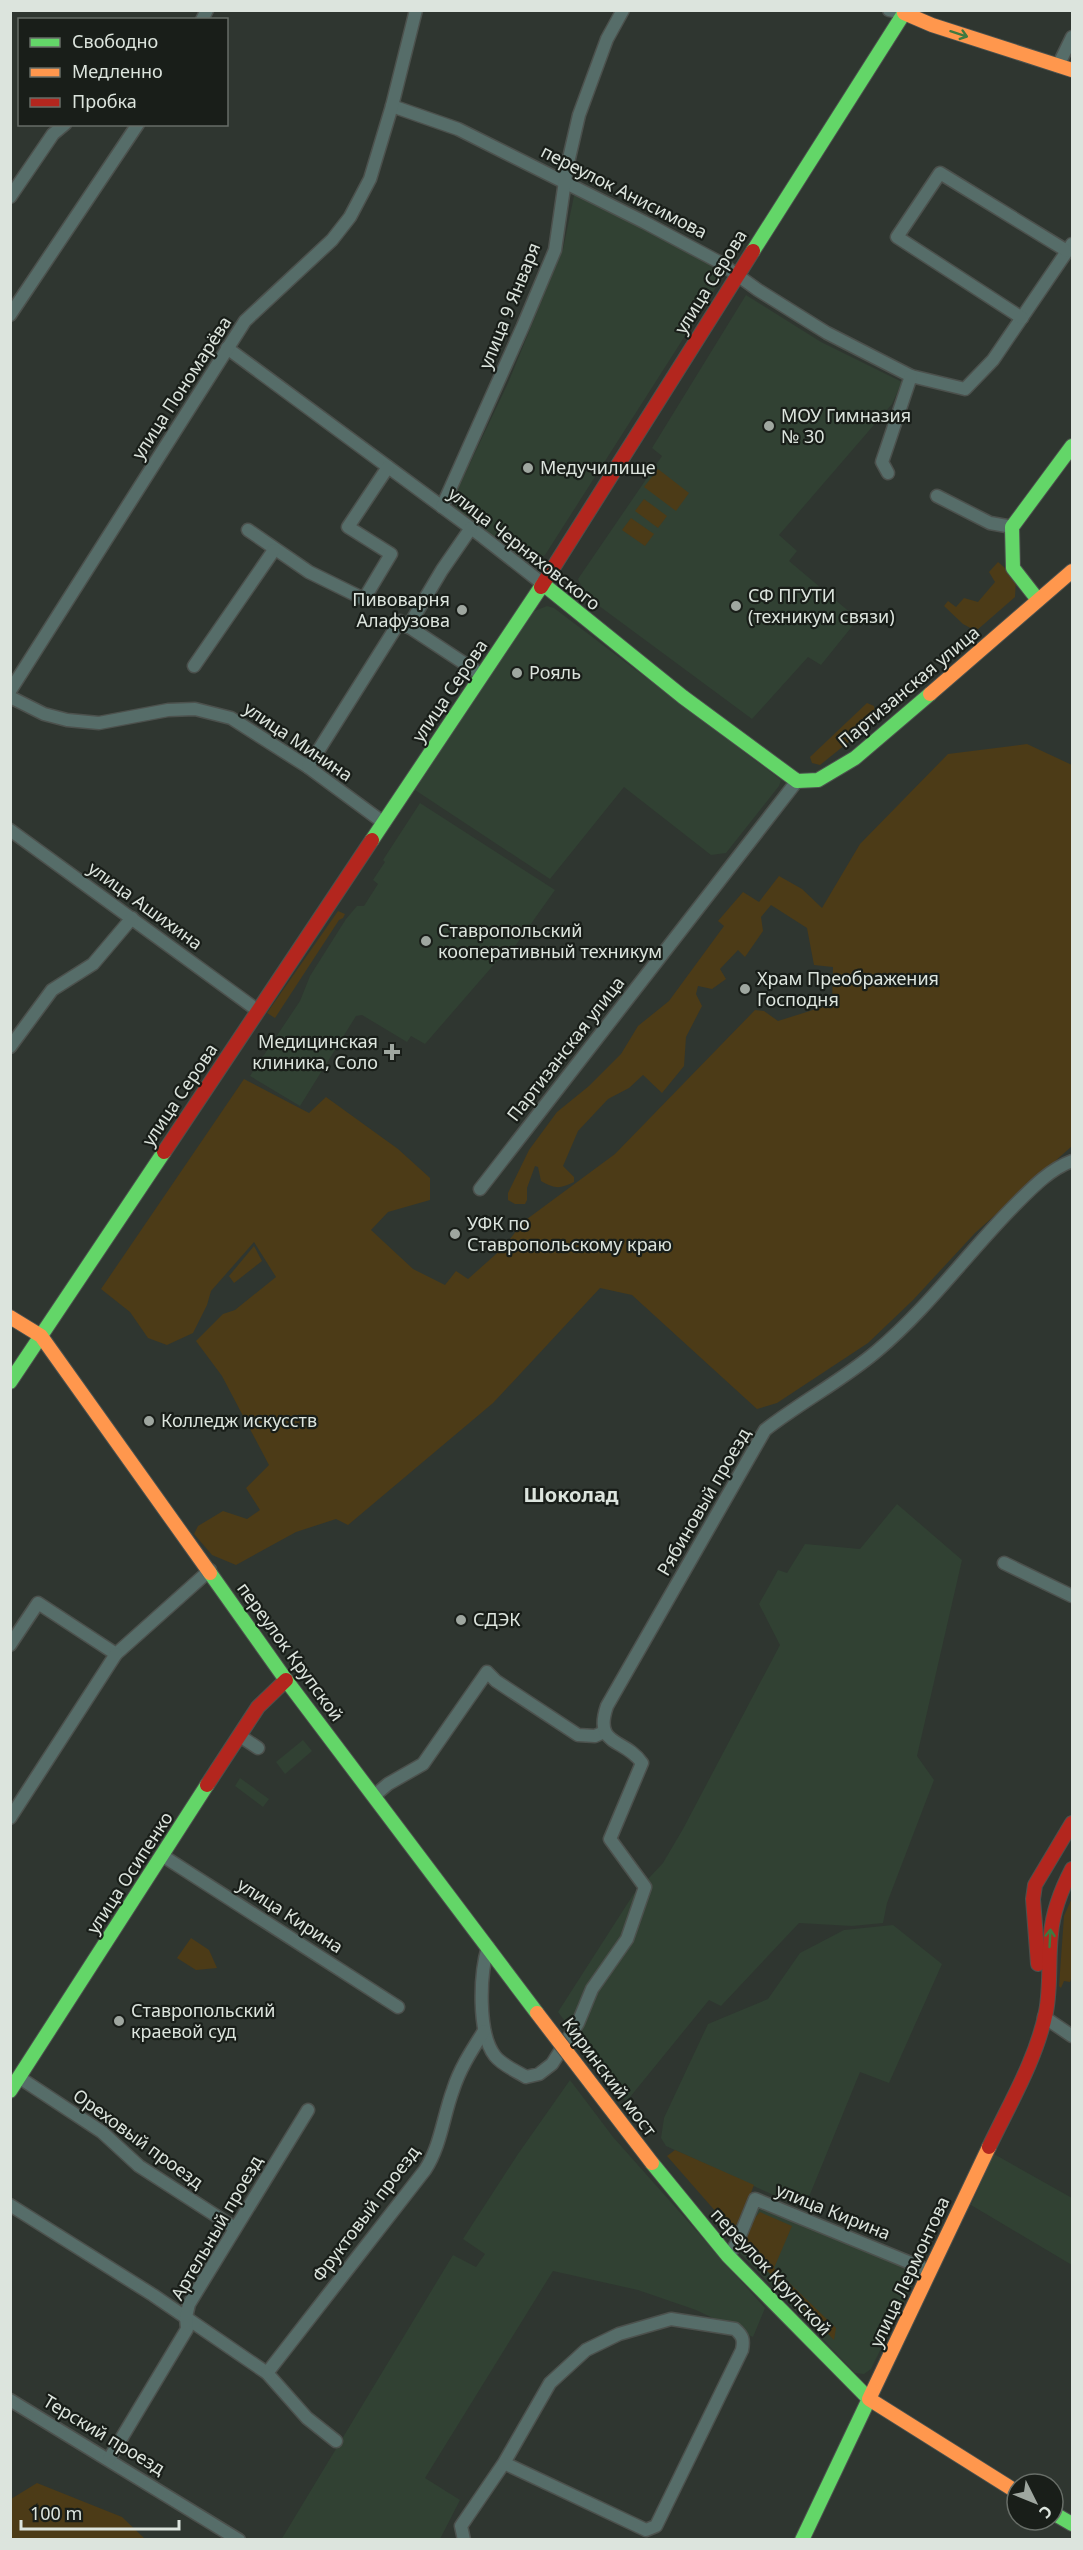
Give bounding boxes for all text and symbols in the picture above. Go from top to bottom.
legend [18,18,228,126]
text: Свободно [72,29,158,53]
one-way arrow [949,29,968,40]
text: Медленно [72,59,163,83]
text: Пробка [72,89,137,113]
street label: переулок Анисимова [537,139,712,243]
street label: улица Серова [668,225,752,338]
street label: улица 9 Января [473,239,545,372]
street label: улица Пономарёва [126,311,236,464]
place label: МОУ Гимназия № 30 [781,403,911,448]
marker: МОУ Гимназия № 30 [762,419,776,433]
place label: Медучилище [540,455,656,479]
marker: Медучилище [521,461,535,475]
street label: улица Черняховского [444,481,606,615]
place label: СФ ПГУТИ (техникум связи) [748,583,895,628]
place label: Пивоварня Алафузова [352,587,450,632]
marker: СФ ПГУТИ (техникум связи) [729,599,743,613]
marker: Пивоварня Алафузова [455,603,469,617]
street label: Партизанская улица [833,620,984,752]
street label: улица Серова [406,634,492,746]
place label: Рояль [529,660,581,684]
marker: Рояль [510,666,524,680]
street label: улица Минина [239,696,358,786]
street label: улица Ашихина [84,856,208,955]
place label: Ставропольский кооперативный техникум [438,918,662,963]
marker: Ставропольский кооперативный техникум [419,934,433,948]
place label: Храм Преображения Господня [757,966,939,1011]
street label: Партизанская улица [501,971,629,1126]
marker: Храм Преображения Господня [738,982,752,996]
place label: Медицинская клиника, Соло [252,1029,378,1074]
street label: улица Серова [136,1038,222,1150]
marker: Медицинская клиника, Соло [383,1043,401,1061]
place label: УФК по Ставропольскому краю [467,1211,672,1256]
marker: УФК по Ставропольскому краю [448,1227,462,1241]
place label: Колледж искусств [161,1408,317,1432]
marker: Колледж искусств [142,1414,156,1428]
street label: Рябиновый проезд [651,1423,755,1580]
district label: Шоколад [523,1481,619,1508]
street label: переулок Крупской [232,1577,349,1726]
place label: СДЭК [473,1607,521,1631]
marker: СДЭК [454,1613,468,1627]
street label: улица Осипенко [81,1807,178,1938]
street label: улица Кирина [233,1872,348,1958]
one-way arrow [1044,1928,1055,1948]
place label: Ставропольский краевой суд [131,1998,275,2043]
street label: Киринский мост [557,2012,663,2141]
marker: Ставропольский краевой суд [112,2014,126,2028]
street label: Ореховый проезд [69,2083,209,2194]
street label: Фруктовый проезд [306,2140,424,2286]
street label: Артельный проезд [165,2151,267,2304]
street label: улица Кирина [773,2177,894,2245]
street label: улица Лермонтова [864,2192,955,2351]
street label: переулок Крупской [706,2202,837,2340]
street label: Терский проезд [39,2388,170,2480]
north arrow [1005,2472,1065,2532]
scale bar [21,2493,178,2531]
text: 100 m [30,2501,82,2525]
text: С [1034,2501,1058,2524]

